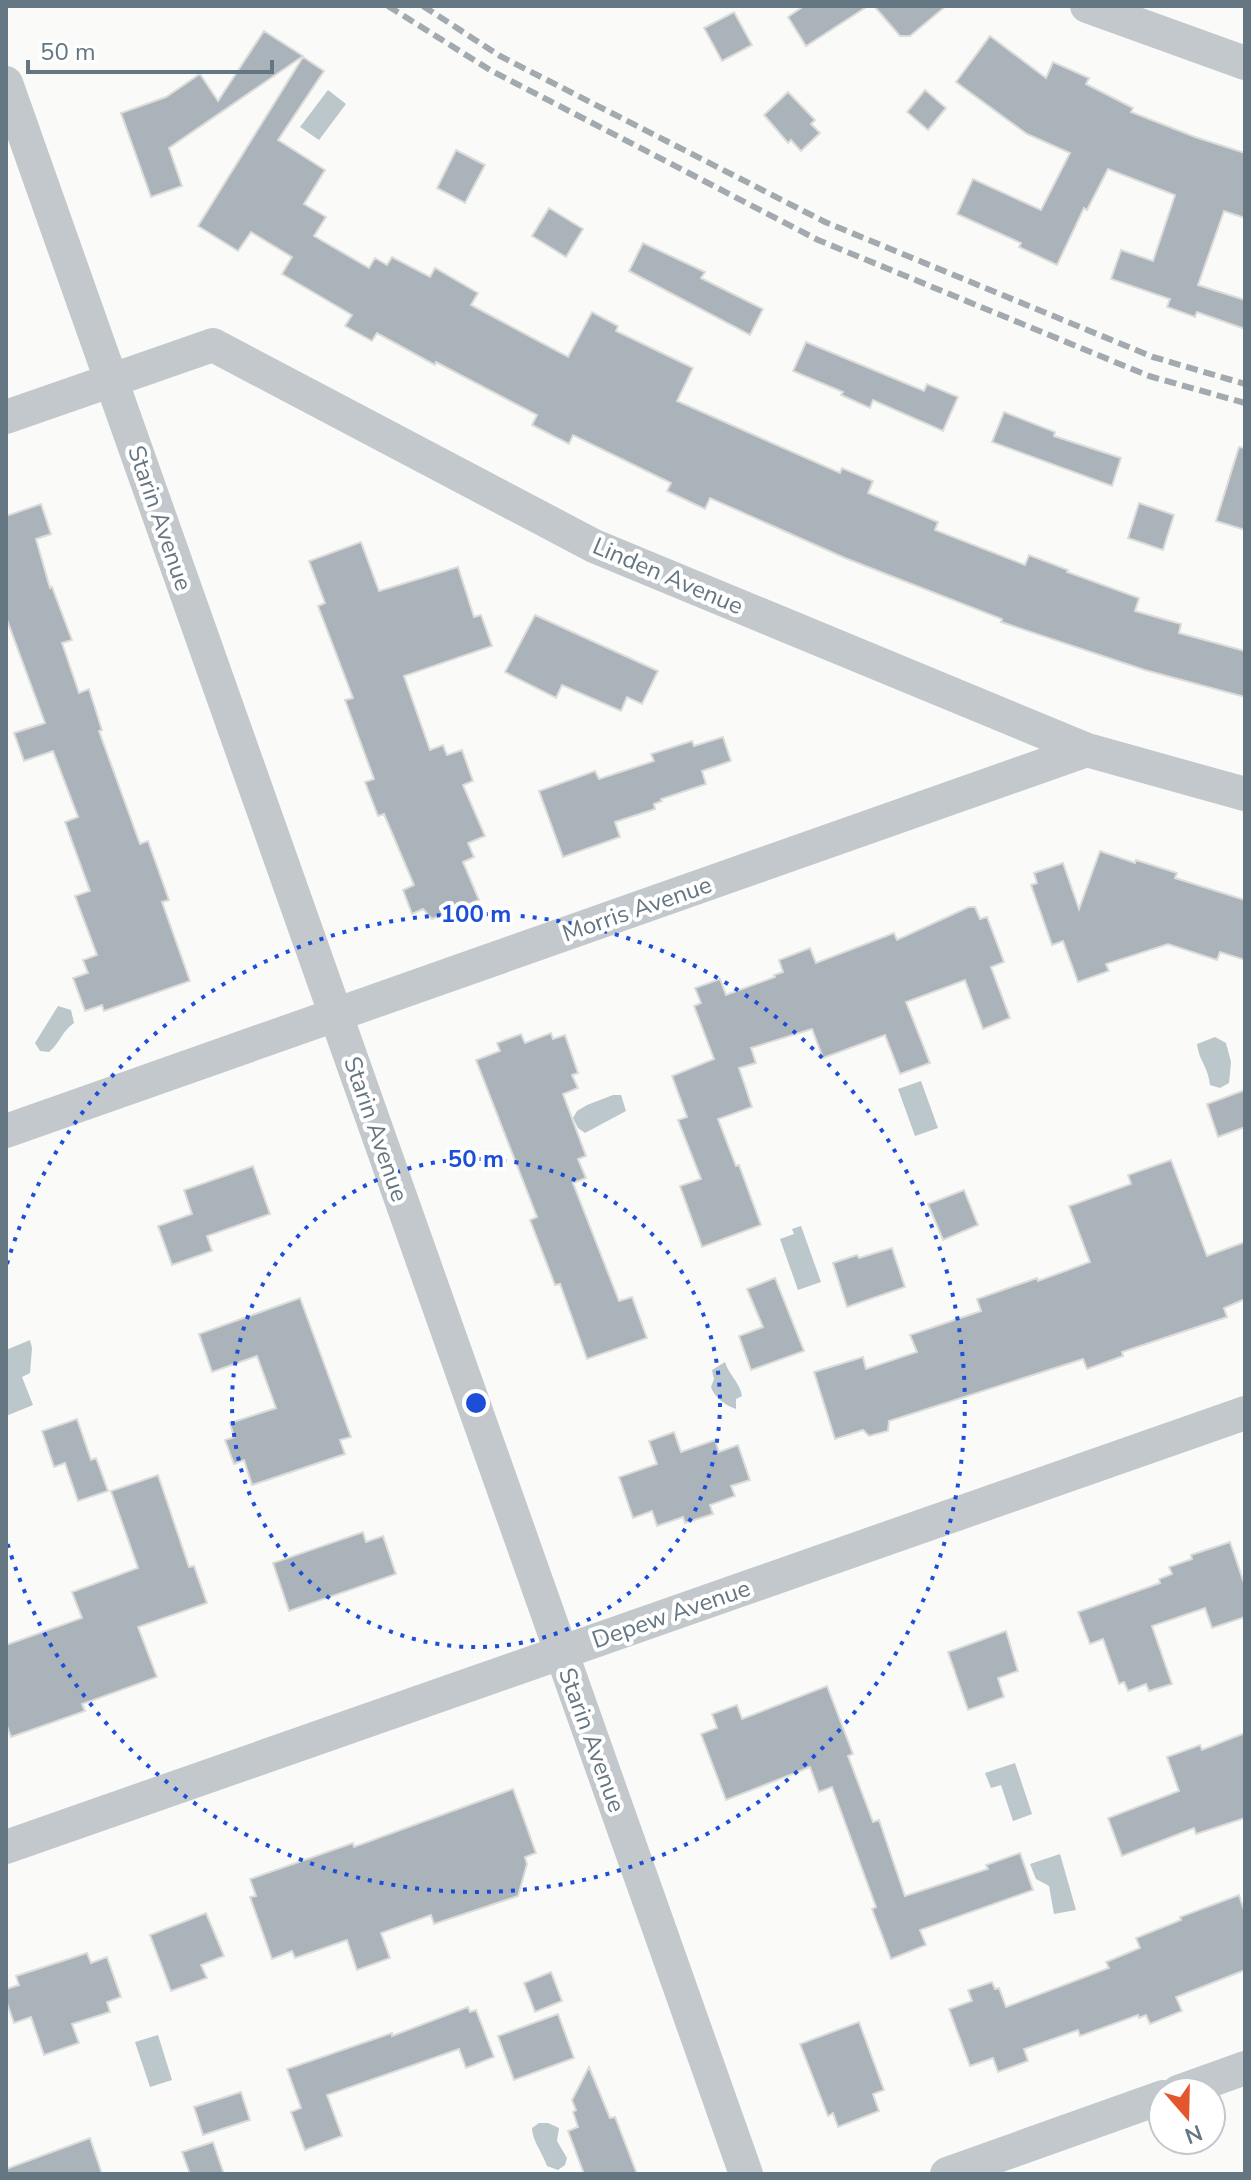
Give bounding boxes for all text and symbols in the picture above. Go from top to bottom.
scale bar [28,24,272,74]
text: 50 m [40,36,96,68]
street label: Starin Avenue [120,441,200,595]
street label: Linden Avenue [588,530,748,622]
street label: Morris Avenue [558,868,716,950]
text: 100 m [441,898,511,930]
street label: Starin Avenue [336,1052,416,1206]
text: 50 m [448,1143,504,1175]
centre of rings [462,1389,490,1417]
street label: Depew Avenue [588,1572,754,1656]
street label: Starin Avenue [551,1663,633,1817]
north arrow [1147,2076,1227,2156]
text: N [1181,2117,1206,2151]

